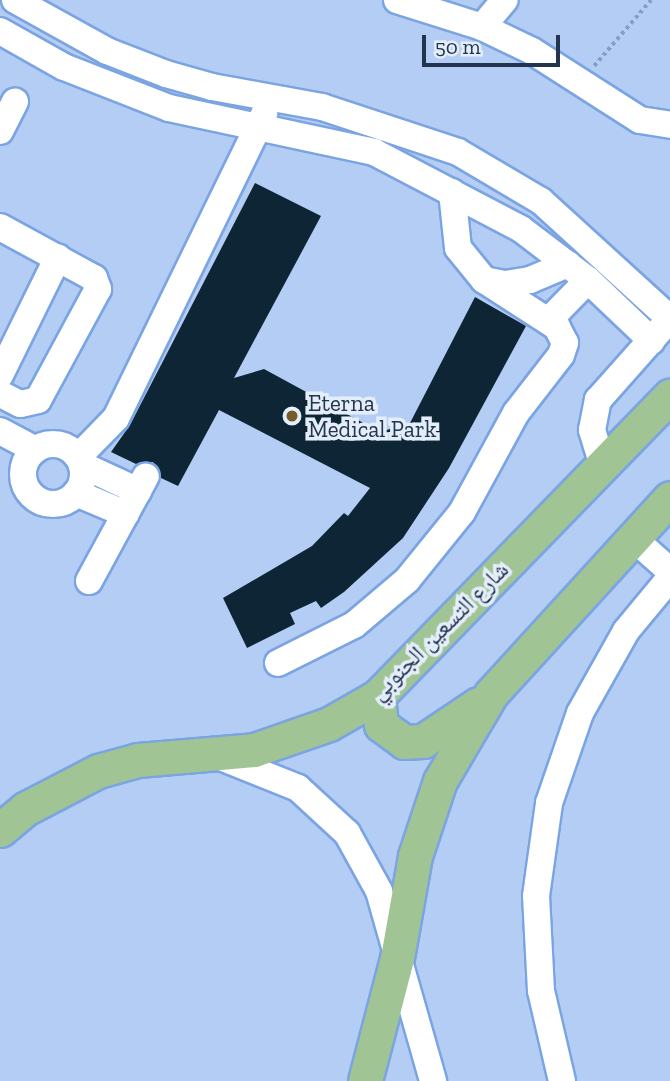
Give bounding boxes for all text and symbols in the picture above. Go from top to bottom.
scale bar [425,21,563,65]
text: 50 m [435,34,481,59]
place label: Eterna Medical Park [308,389,436,443]
marker: Eterna Medical Park [282,406,302,426]
street label: شارع التسعين الجنوبي [364,556,514,706]

